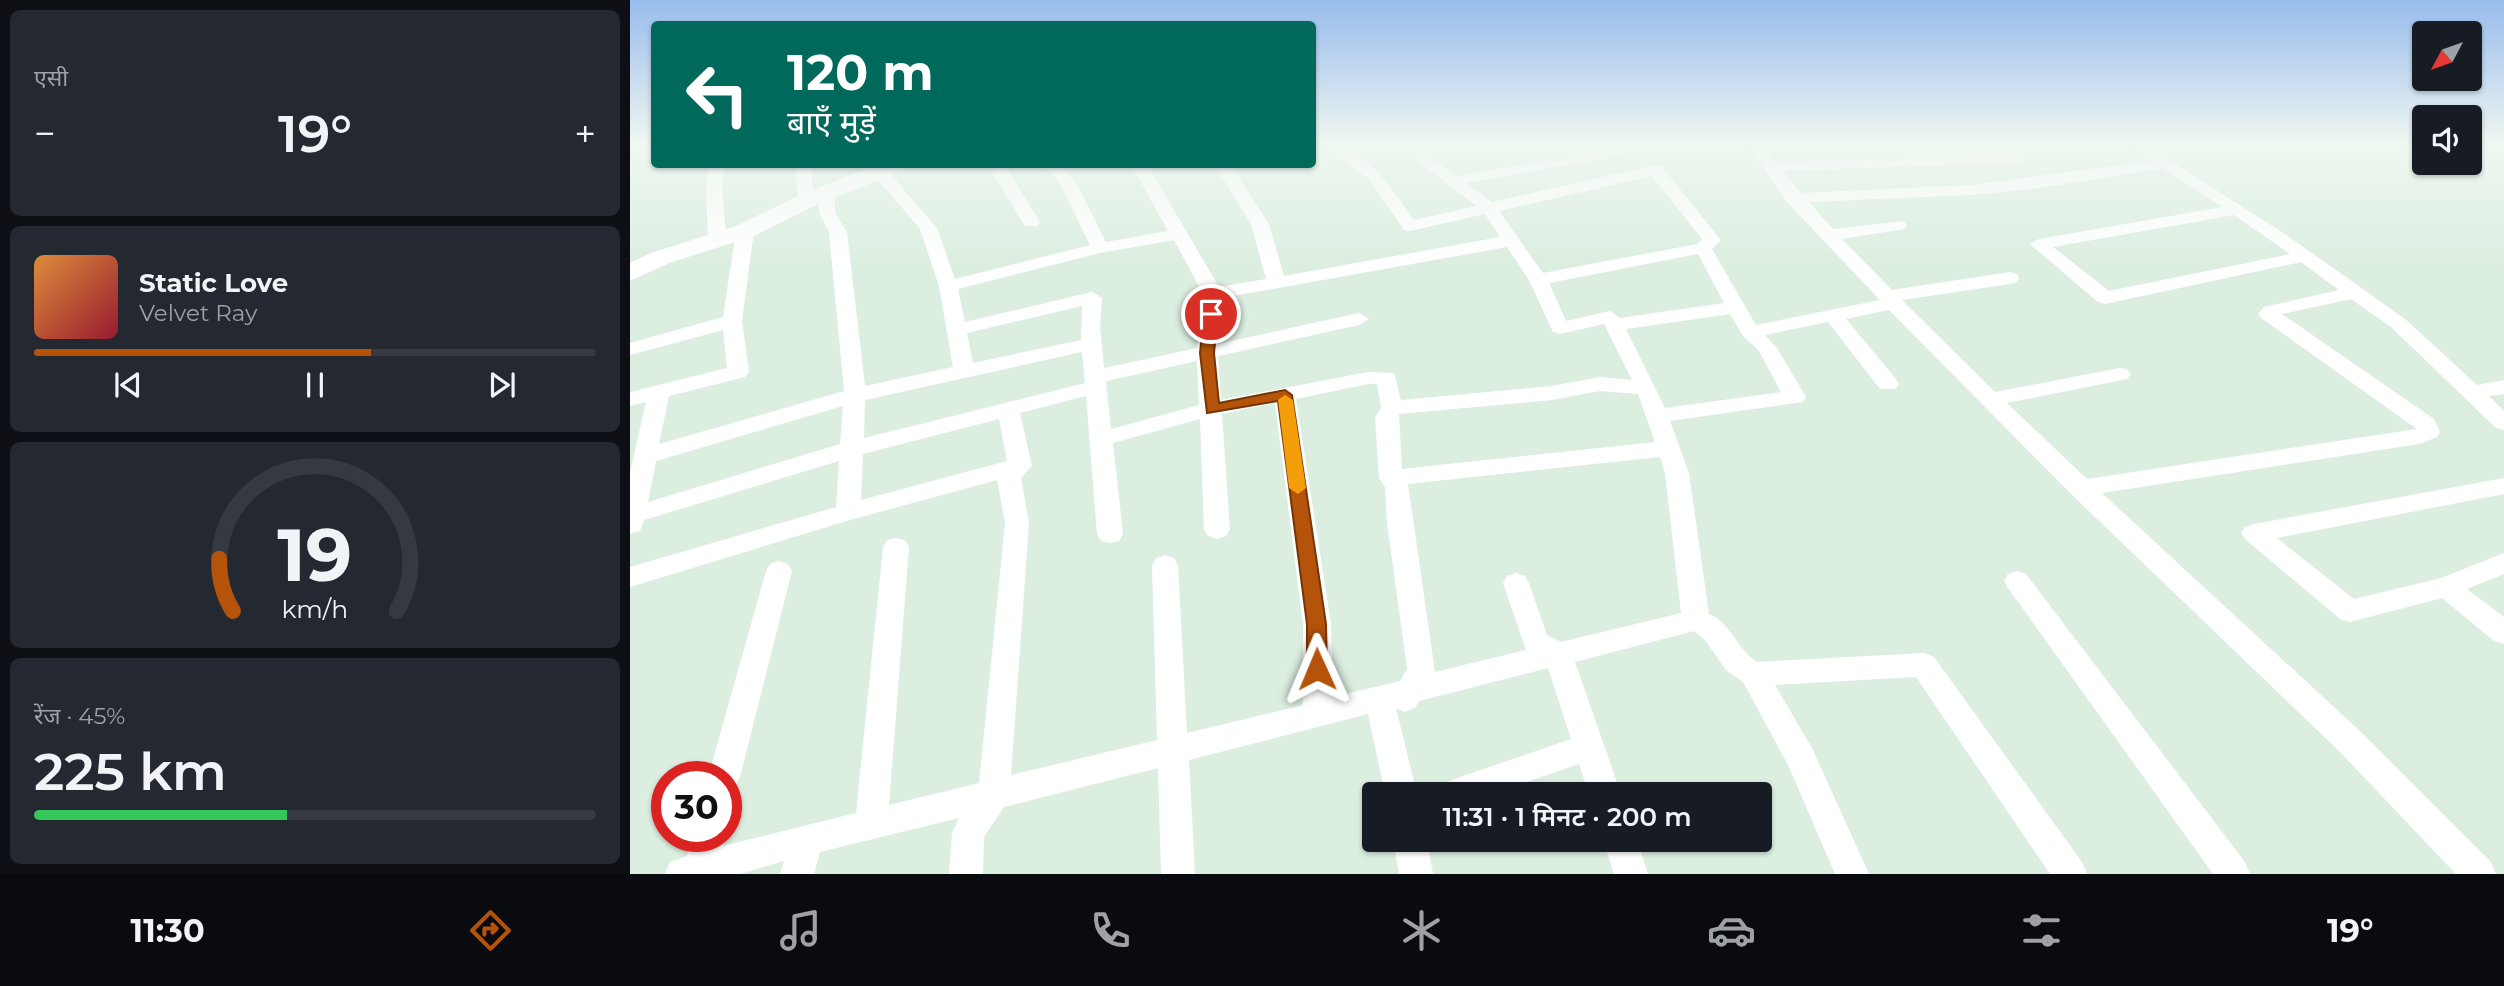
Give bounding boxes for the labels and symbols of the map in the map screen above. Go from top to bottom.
north arrow [2412,21,2482,91]
pin [1181,284,1241,344]
position arrow [1280,632,1354,706]
speed limit sign: 30 [651,761,742,852]

